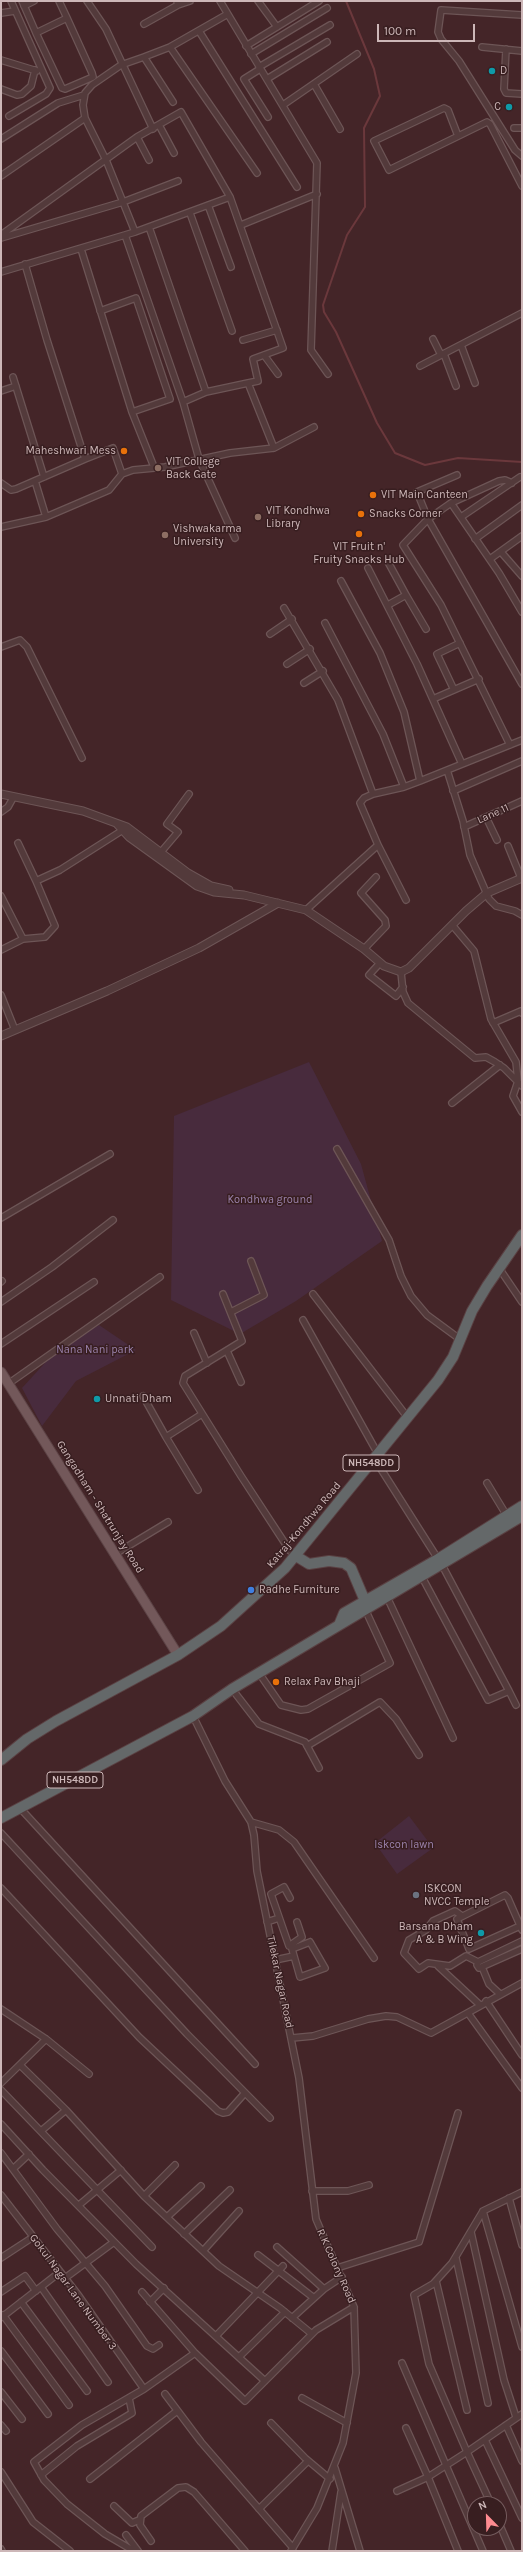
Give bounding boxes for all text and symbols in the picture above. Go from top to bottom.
scale bar [379,16,477,42]
text: 100 m [384,24,416,38]
place label: D [500,64,507,78]
marker: D [487,66,497,76]
place label: C [494,100,501,114]
marker: C [504,102,514,112]
place label: Maheshwari Mess [26,444,116,458]
marker: Maheshwari Mess [119,446,129,456]
place label: VIT College Back Gate [166,455,220,481]
marker: VIT College Back Gate [153,463,163,473]
place label: VIT Main Canteen [381,488,468,502]
marker: VIT Main Canteen [368,490,378,500]
place label: VIT Kondhwa Library [266,504,330,530]
place label: Snacks Corner [369,507,442,521]
marker: Snacks Corner [356,509,366,519]
marker: VIT Kondhwa Library [253,512,263,522]
place label: Vishwakarma University [173,522,241,548]
marker: VIT Fruit n' Fruity Snacks Hub [354,529,364,539]
marker: Vishwakarma University [160,530,170,540]
place label: VIT Fruit n' Fruity Snacks Hub [313,540,405,566]
street label: Lane 11 [475,801,511,827]
park label: Kondhwa ground [227,1193,313,1207]
park label: Nana Nani park [56,1343,134,1357]
place label: Unnati Dham [105,1392,172,1406]
marker: Unnati Dham [92,1394,102,1404]
street label: Gangadham - Shatrunjay Road [54,1438,146,1576]
road number: NH548DD [343,1455,399,1471]
street label: Katraj-Kondhwa Road [264,1479,344,1571]
place label: Radhe Furniture [259,1583,340,1597]
marker: Radhe Furniture [246,1585,256,1595]
place label: Relax Pav Bhaji [284,1675,360,1689]
marker: Relax Pav Bhaji [271,1677,281,1687]
road number: NH548DD [47,1772,103,1788]
park label: Iskcon lawn [374,1838,434,1852]
place label: ISKCON NVCC Temple [424,1882,489,1908]
marker: ISKCON NVCC Temple [411,1890,421,1900]
place label: Barsana Dham A & B Wing [399,1920,473,1946]
marker: Barsana Dham A & B Wing [476,1928,486,1938]
street label: Tilekar Nagar Road [264,1935,296,2029]
street label: R K Colony Road [314,2227,358,2305]
street label: Gokul Nagar Lane Number 3 [27,2232,119,2352]
north arrow [467,2496,507,2536]
text: N [476,2498,489,2513]

